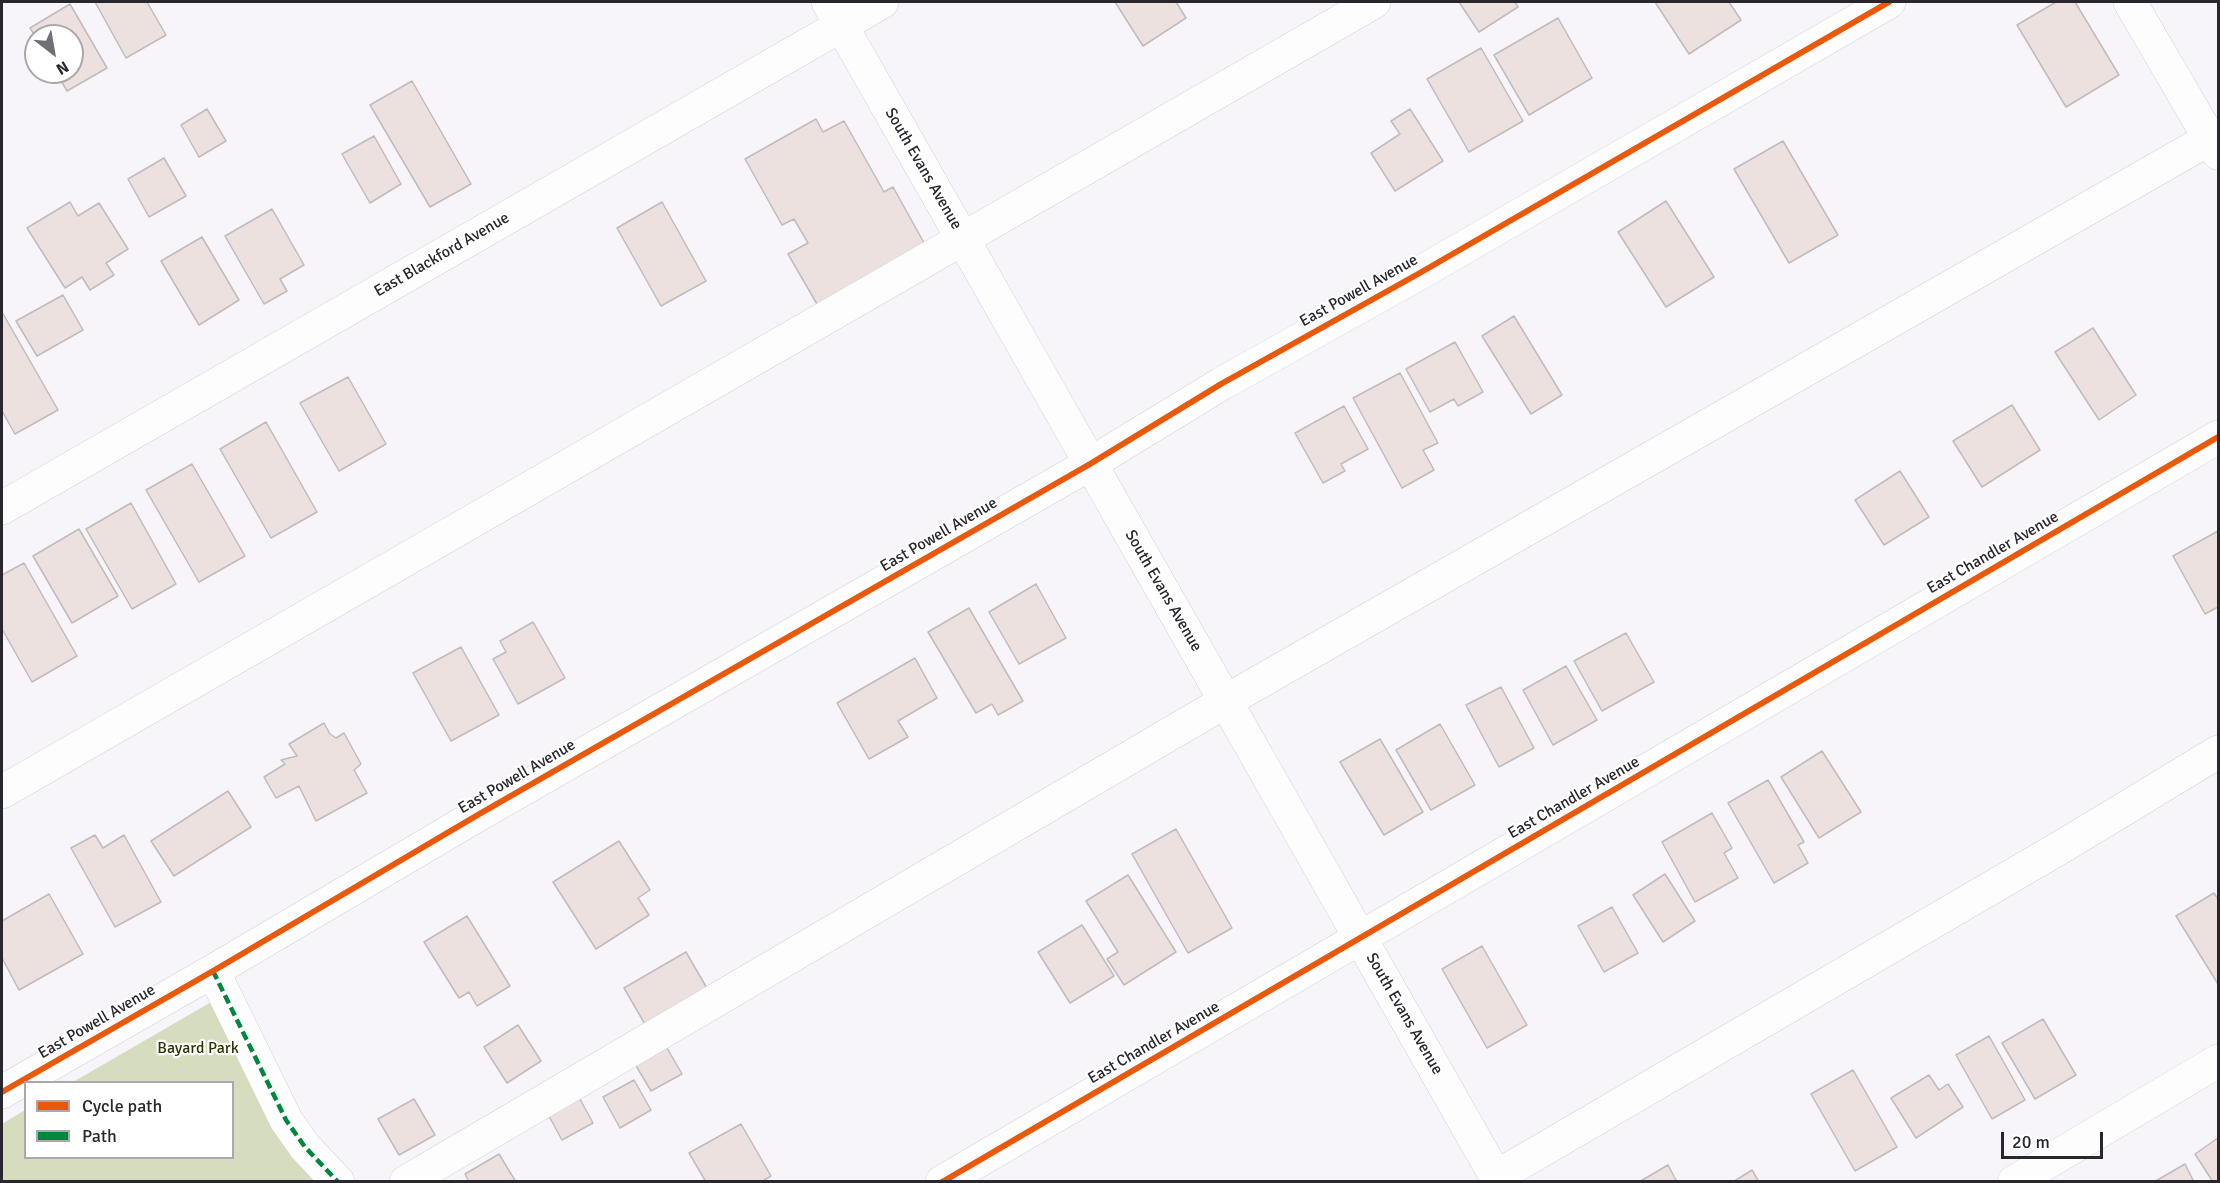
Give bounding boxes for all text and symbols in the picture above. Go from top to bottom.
north arrow [24,24,84,84]
text: N [52,56,72,79]
street label: South Evans Avenue [880,105,966,233]
street label: East Blackford Avenue [371,209,513,301]
street label: East Powell Avenue [1297,251,1421,331]
street label: East Powell Avenue [877,494,1001,576]
street label: East Chandler Avenue [1924,507,2062,599]
street label: South Evans Avenue [1120,527,1206,655]
street label: East Powell Avenue [455,736,579,818]
street label: East Chandler Avenue [1505,752,1643,844]
street label: South Evans Avenue [1361,950,1447,1078]
street label: East Powell Avenue [35,981,159,1063]
street label: East Chandler Avenue [1085,997,1223,1089]
park label: Bayard Park [157,1039,239,1059]
legend [24,1081,234,1159]
text: Cycle path [82,1095,162,1117]
scale bar [2004,1120,2106,1158]
text: Path [82,1125,117,1147]
text: 20 m [2012,1131,2050,1153]

